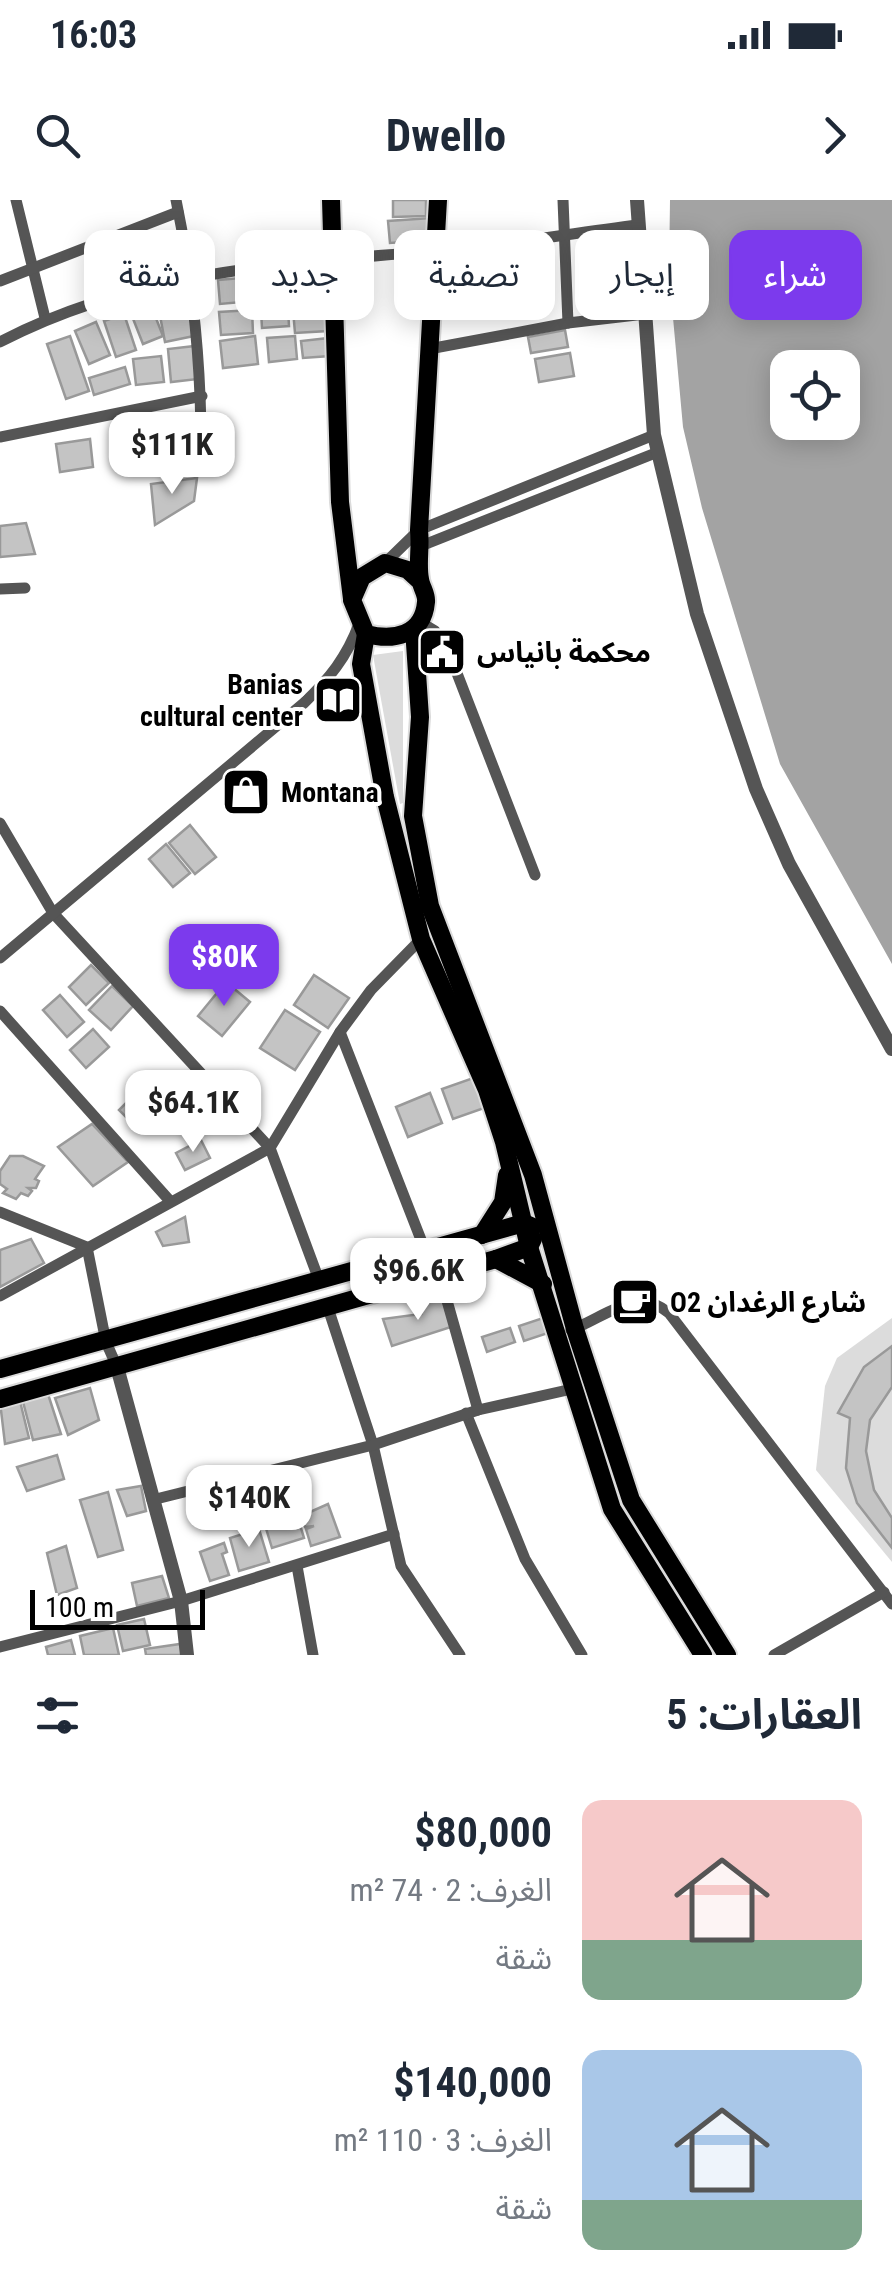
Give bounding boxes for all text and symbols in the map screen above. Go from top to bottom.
text: 16:03 [50,13,137,57]
icon: search [30,108,85,163]
icon: forward [807,108,862,163]
text: Dwello [386,109,506,162]
chip: شقة [84,230,215,320]
chip: جديد [235,230,374,320]
chip: تصفية [394,230,555,320]
chip: إيجار [575,230,709,320]
chip: شراء [729,230,862,320]
map controls [770,350,860,440]
button: locate [770,350,860,440]
pin: $111K [102,412,242,497]
text: $111K [131,425,213,463]
public building icon: محكمة بانياس [416,626,468,678]
place label: محكمة بانياس [477,636,651,669]
place label: Banias cultural center [140,668,303,733]
library icon: Banias cultural center [312,674,364,726]
shop icon: Montana [220,766,272,818]
place label: Montana [281,776,379,809]
pin: $80K [165,924,283,1009]
text: $80K [191,937,257,975]
pin: $64.1K [112,1070,274,1155]
text: $64.1K [147,1083,239,1121]
pin: $96.6K [337,1238,499,1323]
text: $96.6K [372,1251,464,1289]
cafe icon: O2 شارع الرغدان [609,1276,661,1328]
place label: O2 شارع الرغدان [670,1286,866,1323]
pin: $140K [179,1465,319,1550]
text: $140K [208,1478,290,1516]
scale bar [30,1585,205,1630]
text: 100 m [45,1591,114,1624]
icon: filters [30,1688,85,1743]
text: العقارات: 5 [666,1690,862,1739]
text: $80,000 [414,1808,552,1857]
icon: home [662,1840,782,1960]
text: الغرف: 2 · 74 m² [350,1871,552,1909]
text: شقة [496,1939,552,1977]
text: $140,000 [393,2058,552,2107]
icon: home [662,2090,782,2210]
text: الغرف: 3 · 110 m² [334,2121,552,2159]
text: شقة [496,2189,552,2227]

